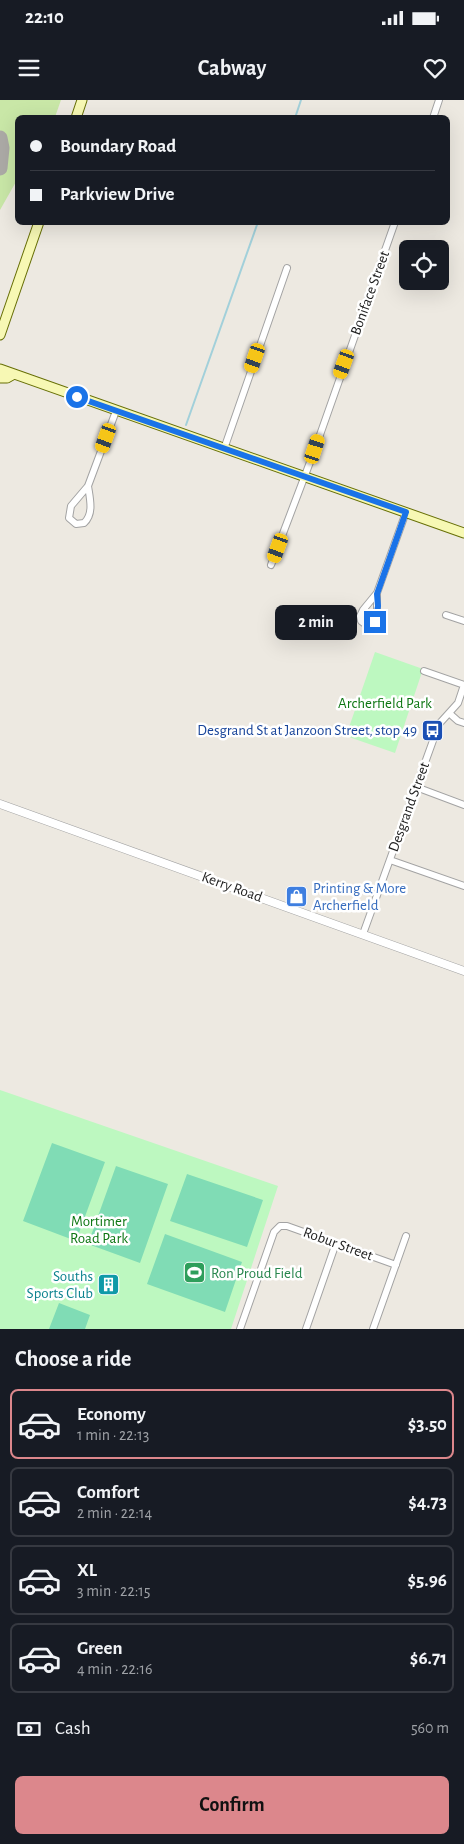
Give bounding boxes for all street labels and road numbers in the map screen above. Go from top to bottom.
street label: Boniface Street [348,249,392,337]
street label: Desgrand Street [386,760,432,854]
street label: Kerry Road [200,869,265,905]
street label: Robur Street [301,1224,375,1264]

